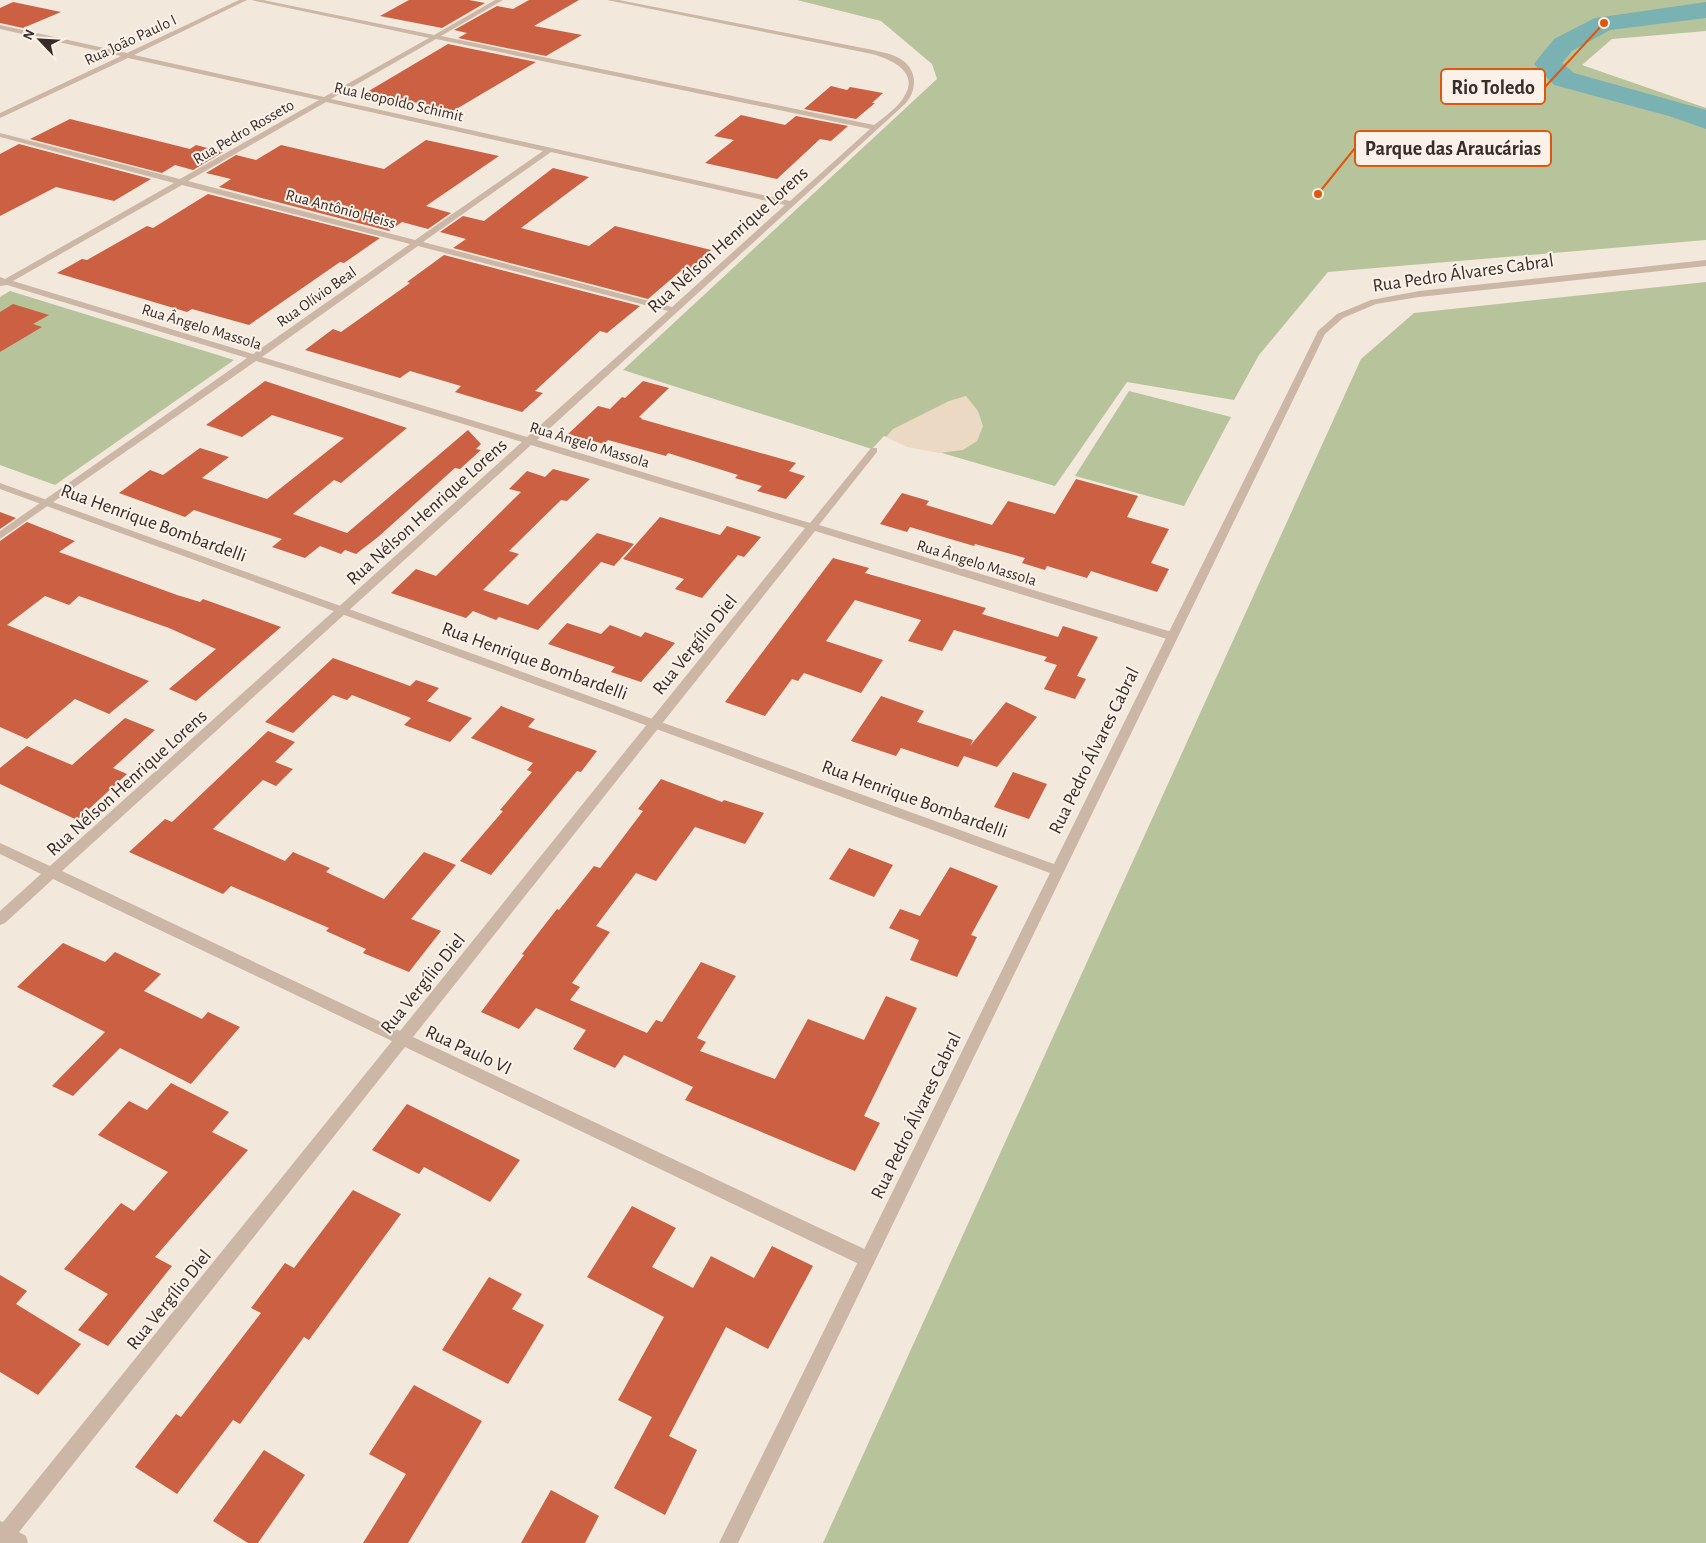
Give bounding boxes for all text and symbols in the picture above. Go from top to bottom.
street label: Rua João Paulo I [82,12,179,68]
north arrow [15,15,65,65]
text: N [21,28,38,42]
callout: Rio Toledo [1441,69,1545,104]
text: Rio Toledo [1451,78,1535,98]
street label: Rua leopoldo Schimit [333,79,465,125]
street label: Rua Pedro Rosseto [190,96,297,167]
callout: Parque das Araucárias [1355,131,1551,166]
text: Parque das Araucárias [1365,139,1541,159]
street label: Rua Nélson Henrique Lorens [644,163,812,317]
street label: Rua Antônio Heiss [284,187,397,231]
street label: Rua Pedro Álvares Cabral [1371,249,1555,296]
street label: Rua Olívio Beal [274,264,359,330]
street label: Rua Ângelo Massola [140,299,264,353]
street label: Rua Ângelo Massola [528,417,652,471]
street label: Rua Nélson Henrique Lorens [343,435,511,589]
street label: Rua Henrique Bombardelli [58,481,249,566]
street label: Rua Ângelo Massola [915,535,1039,589]
street label: Rua Vergílio Diel [649,591,741,699]
street label: Rua Henrique Bombardelli [439,619,630,704]
street label: Rua Pedro Álvares Cabral [1044,664,1143,837]
street label: Rua Nélson Henrique Lorens [43,706,211,860]
street label: Rua Henrique Bombardelli [819,757,1010,842]
street label: Rua Vergílio Diel [377,930,469,1038]
street label: Rua Paulo VI [422,1022,514,1079]
street label: Rua Pedro Álvares Cabral [866,1029,965,1202]
street label: Rua Vergílio Diel [123,1246,215,1354]

